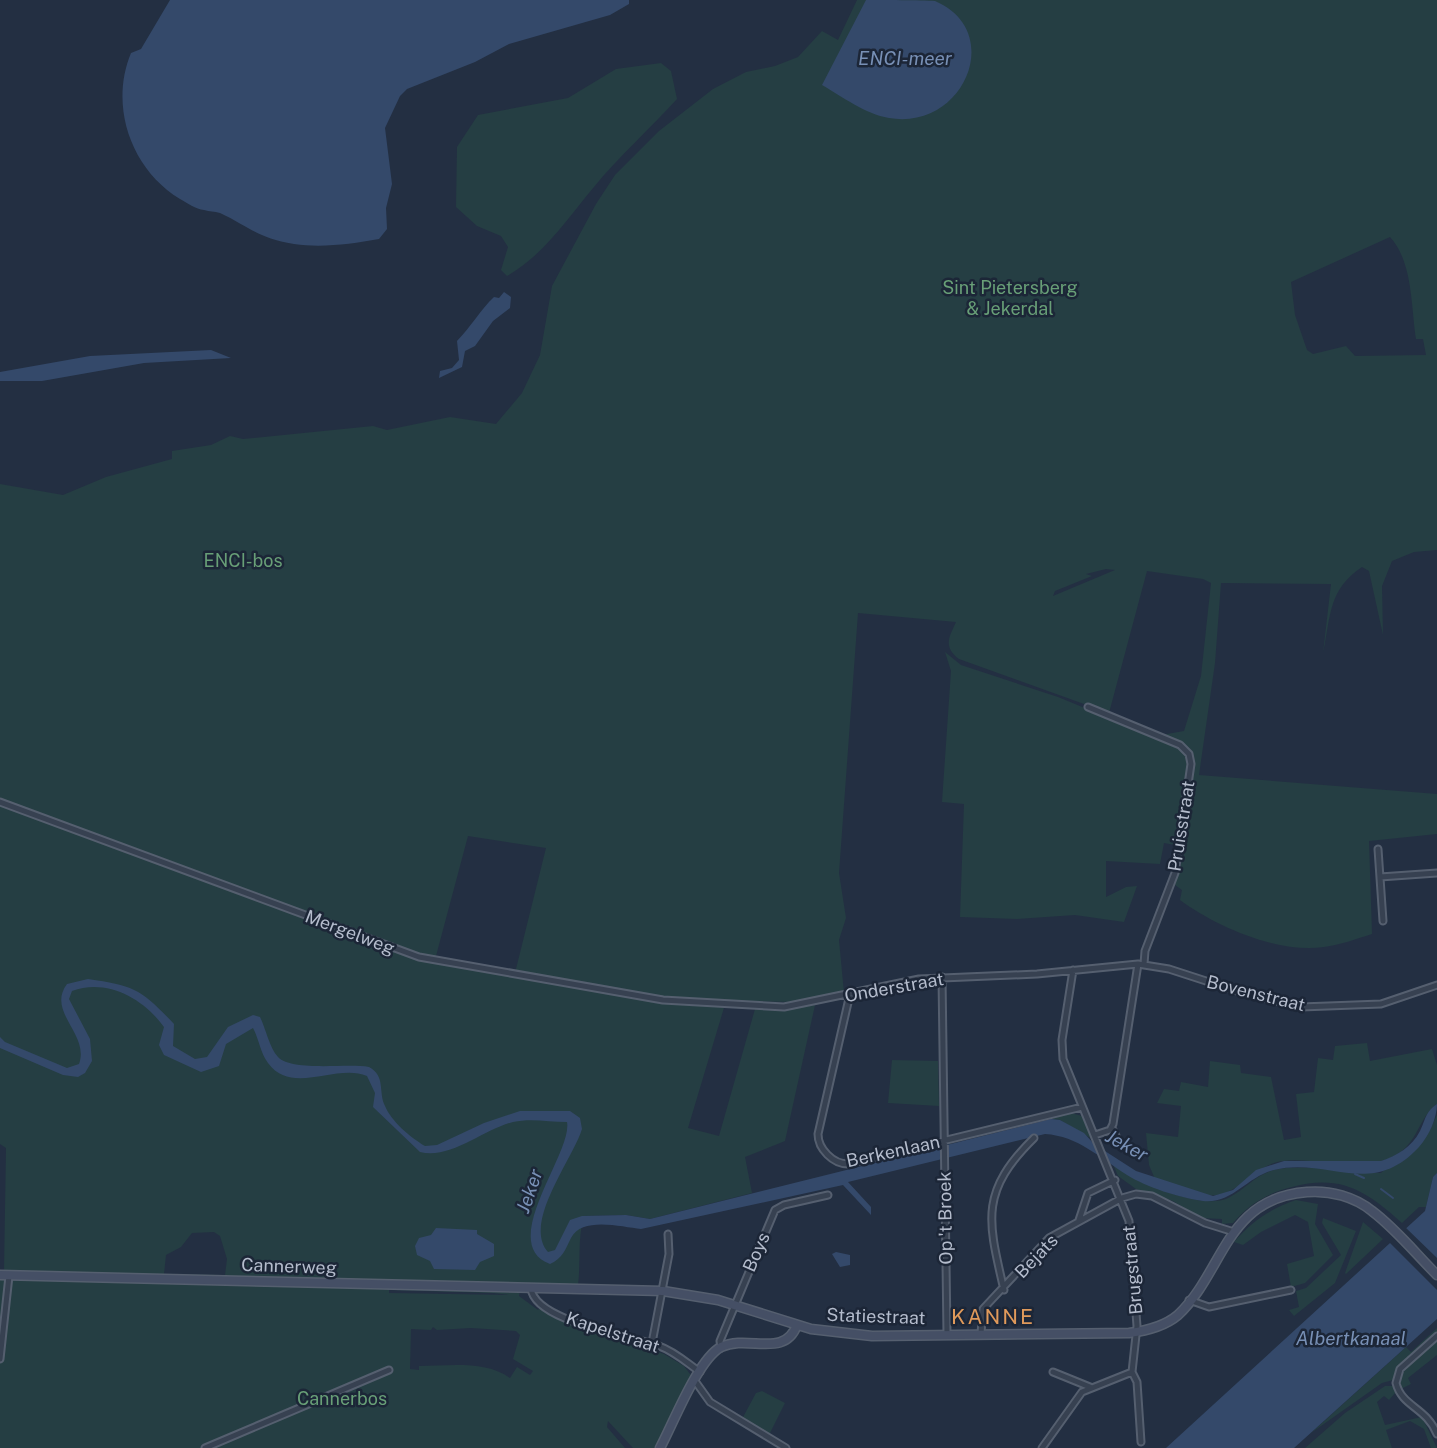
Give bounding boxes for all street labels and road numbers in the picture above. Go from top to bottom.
street label: Pruisstraat [1163,779,1199,873]
street label: Mergelweg [302,905,398,959]
street label: Onderstraat [843,968,945,1006]
street label: Bovenstraat [1205,971,1307,1015]
street label: Berkenlaan [844,1131,942,1171]
street label: Op 't Broek [934,1171,956,1265]
street label: Brugstraat [1118,1224,1146,1316]
street label: Boys [738,1229,774,1275]
street label: Bejats [1010,1230,1062,1282]
street label: Cannerweg [241,1254,337,1278]
street label: Statiestraat [826,1304,926,1328]
street label: Kapelstraat [563,1307,663,1357]

